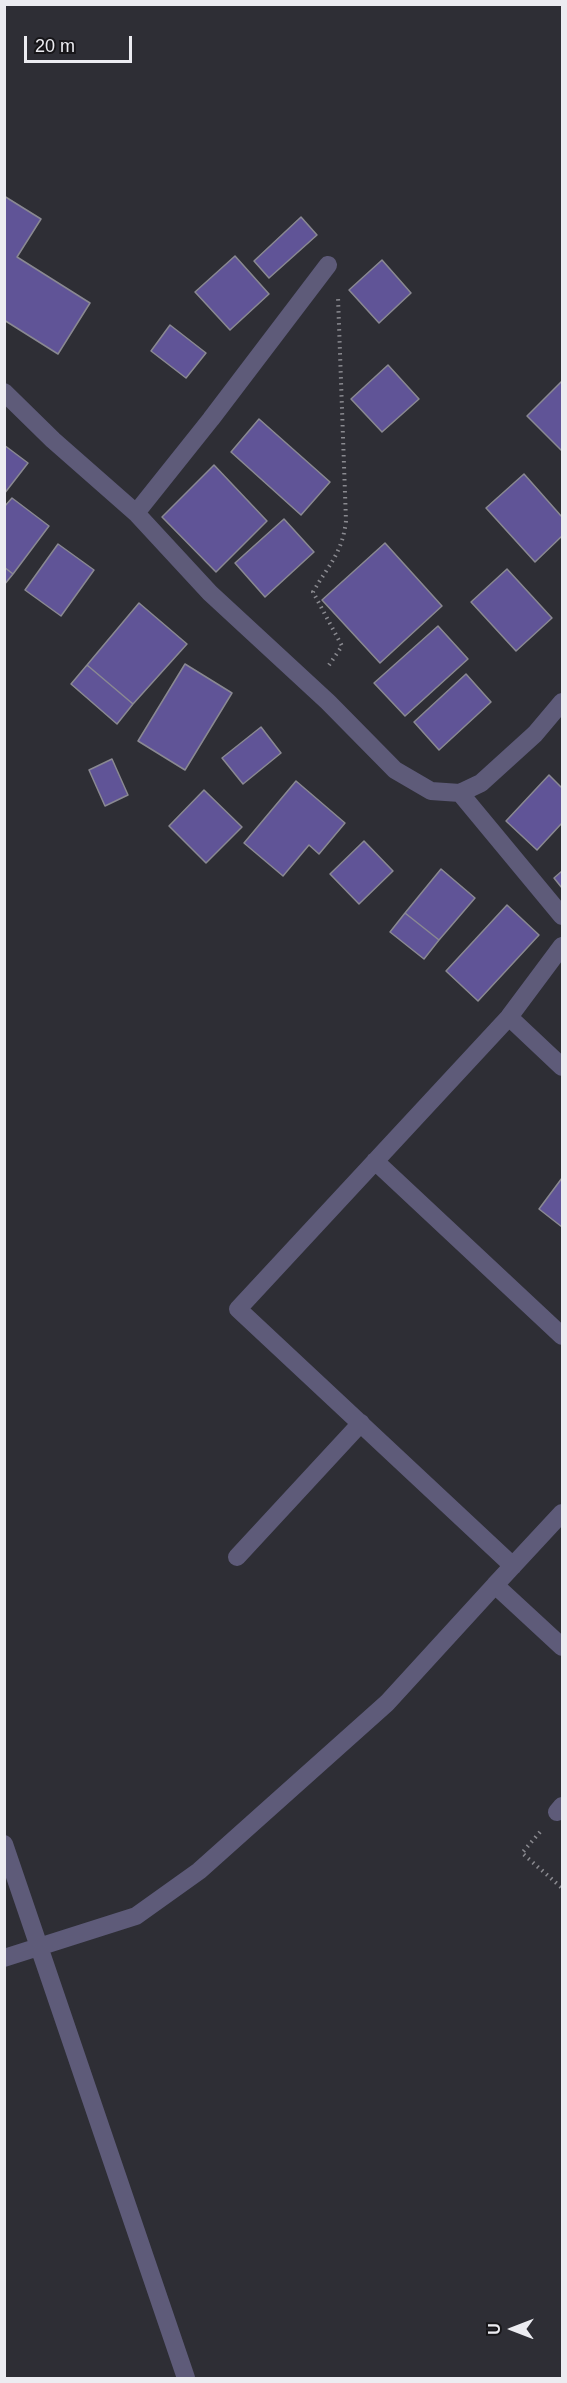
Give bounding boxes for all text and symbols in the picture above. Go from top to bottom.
scale bar [27,24,135,62]
text: 20 m [35,36,75,56]
north arrow [483,2299,543,2359]
text: U [486,2323,503,2335]

